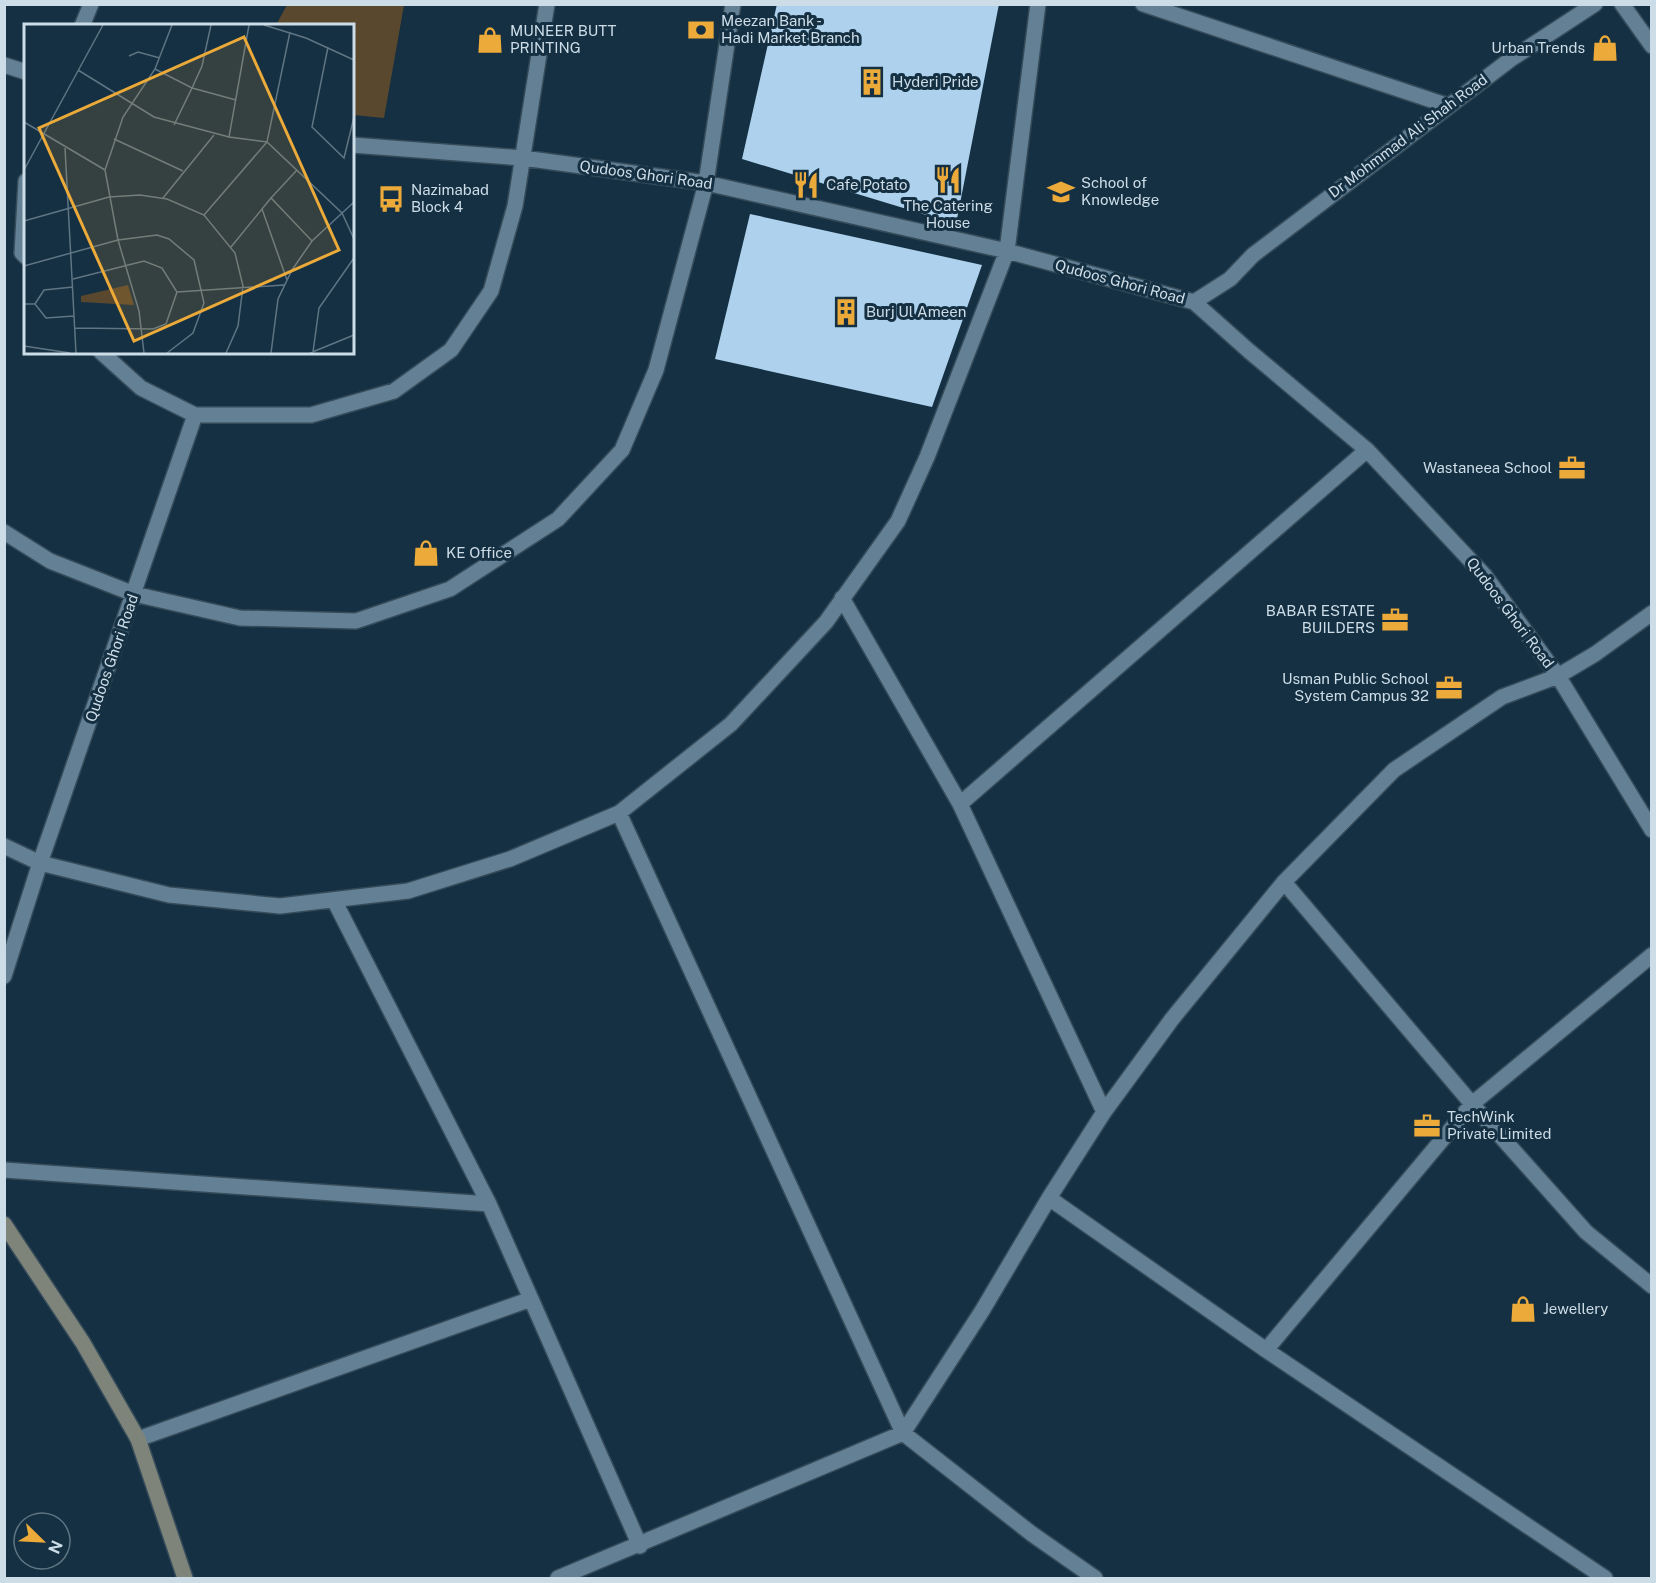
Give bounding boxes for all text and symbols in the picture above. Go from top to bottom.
place label: Meezan Bank - Hadi Market Branch [721,12,860,46]
bank icon: Meezan Bank - Hadi Market Branch [686,15,716,45]
place label: MUNEER BUTT PRINTING [510,22,616,56]
inset map [24,24,354,354]
shop icon: MUNEER BUTT PRINTING [475,25,505,55]
shop icon: Urban Trends [1590,33,1620,63]
place label: Urban Trends [1491,39,1585,56]
building icon: Hyderi Pride [857,67,887,97]
street label: Dr Mohmmad Ali Shah Road [1325,70,1490,201]
place label: Hyderi Pride [892,73,979,90]
street label: Qudoos Ghori Road [579,157,714,192]
restaurant icon: The Catering House [933,165,963,195]
restaurant icon: Cafe Potato [791,170,821,200]
place label: School of Knowledge [1081,174,1159,208]
place label: Cafe Potato [826,176,908,193]
school or university icon: School of Knowledge [1046,177,1076,207]
place label: Nazimabad Block 4 [411,181,489,215]
bus stop icon: Nazimabad Block 4 [376,184,406,214]
place label: The Catering House [903,197,993,231]
street label: Qudoos Ghori Road [1053,256,1187,307]
building icon: Burj Ul Ameen [831,297,861,327]
place label: Burj Ul Ameen [866,303,966,320]
office icon: Wastaneea School [1557,453,1587,483]
place label: Wastaneea School [1423,459,1552,476]
shop icon: KE Office [411,538,441,568]
place label: KE Office [446,544,512,561]
street label: Qudoos Ghori Road [1463,554,1557,671]
street label: Qudoos Ghori Road [82,592,141,724]
place label: BABAR ESTATE BUILDERS [1266,602,1375,636]
office icon: BABAR ESTATE BUILDERS [1380,605,1410,635]
place label: Usman Public School System Campus 32 [1282,670,1429,704]
office icon: Usman Public School System Campus 32 [1434,673,1464,703]
place label: TechWink Private Limited [1447,1108,1551,1142]
office icon: TechWink Private Limited [1412,1111,1442,1141]
shop icon: Jewellery [1508,1294,1538,1324]
place label: Jewellery [1543,1300,1608,1317]
north arrow [12,1511,72,1571]
text: N [44,1537,66,1556]

